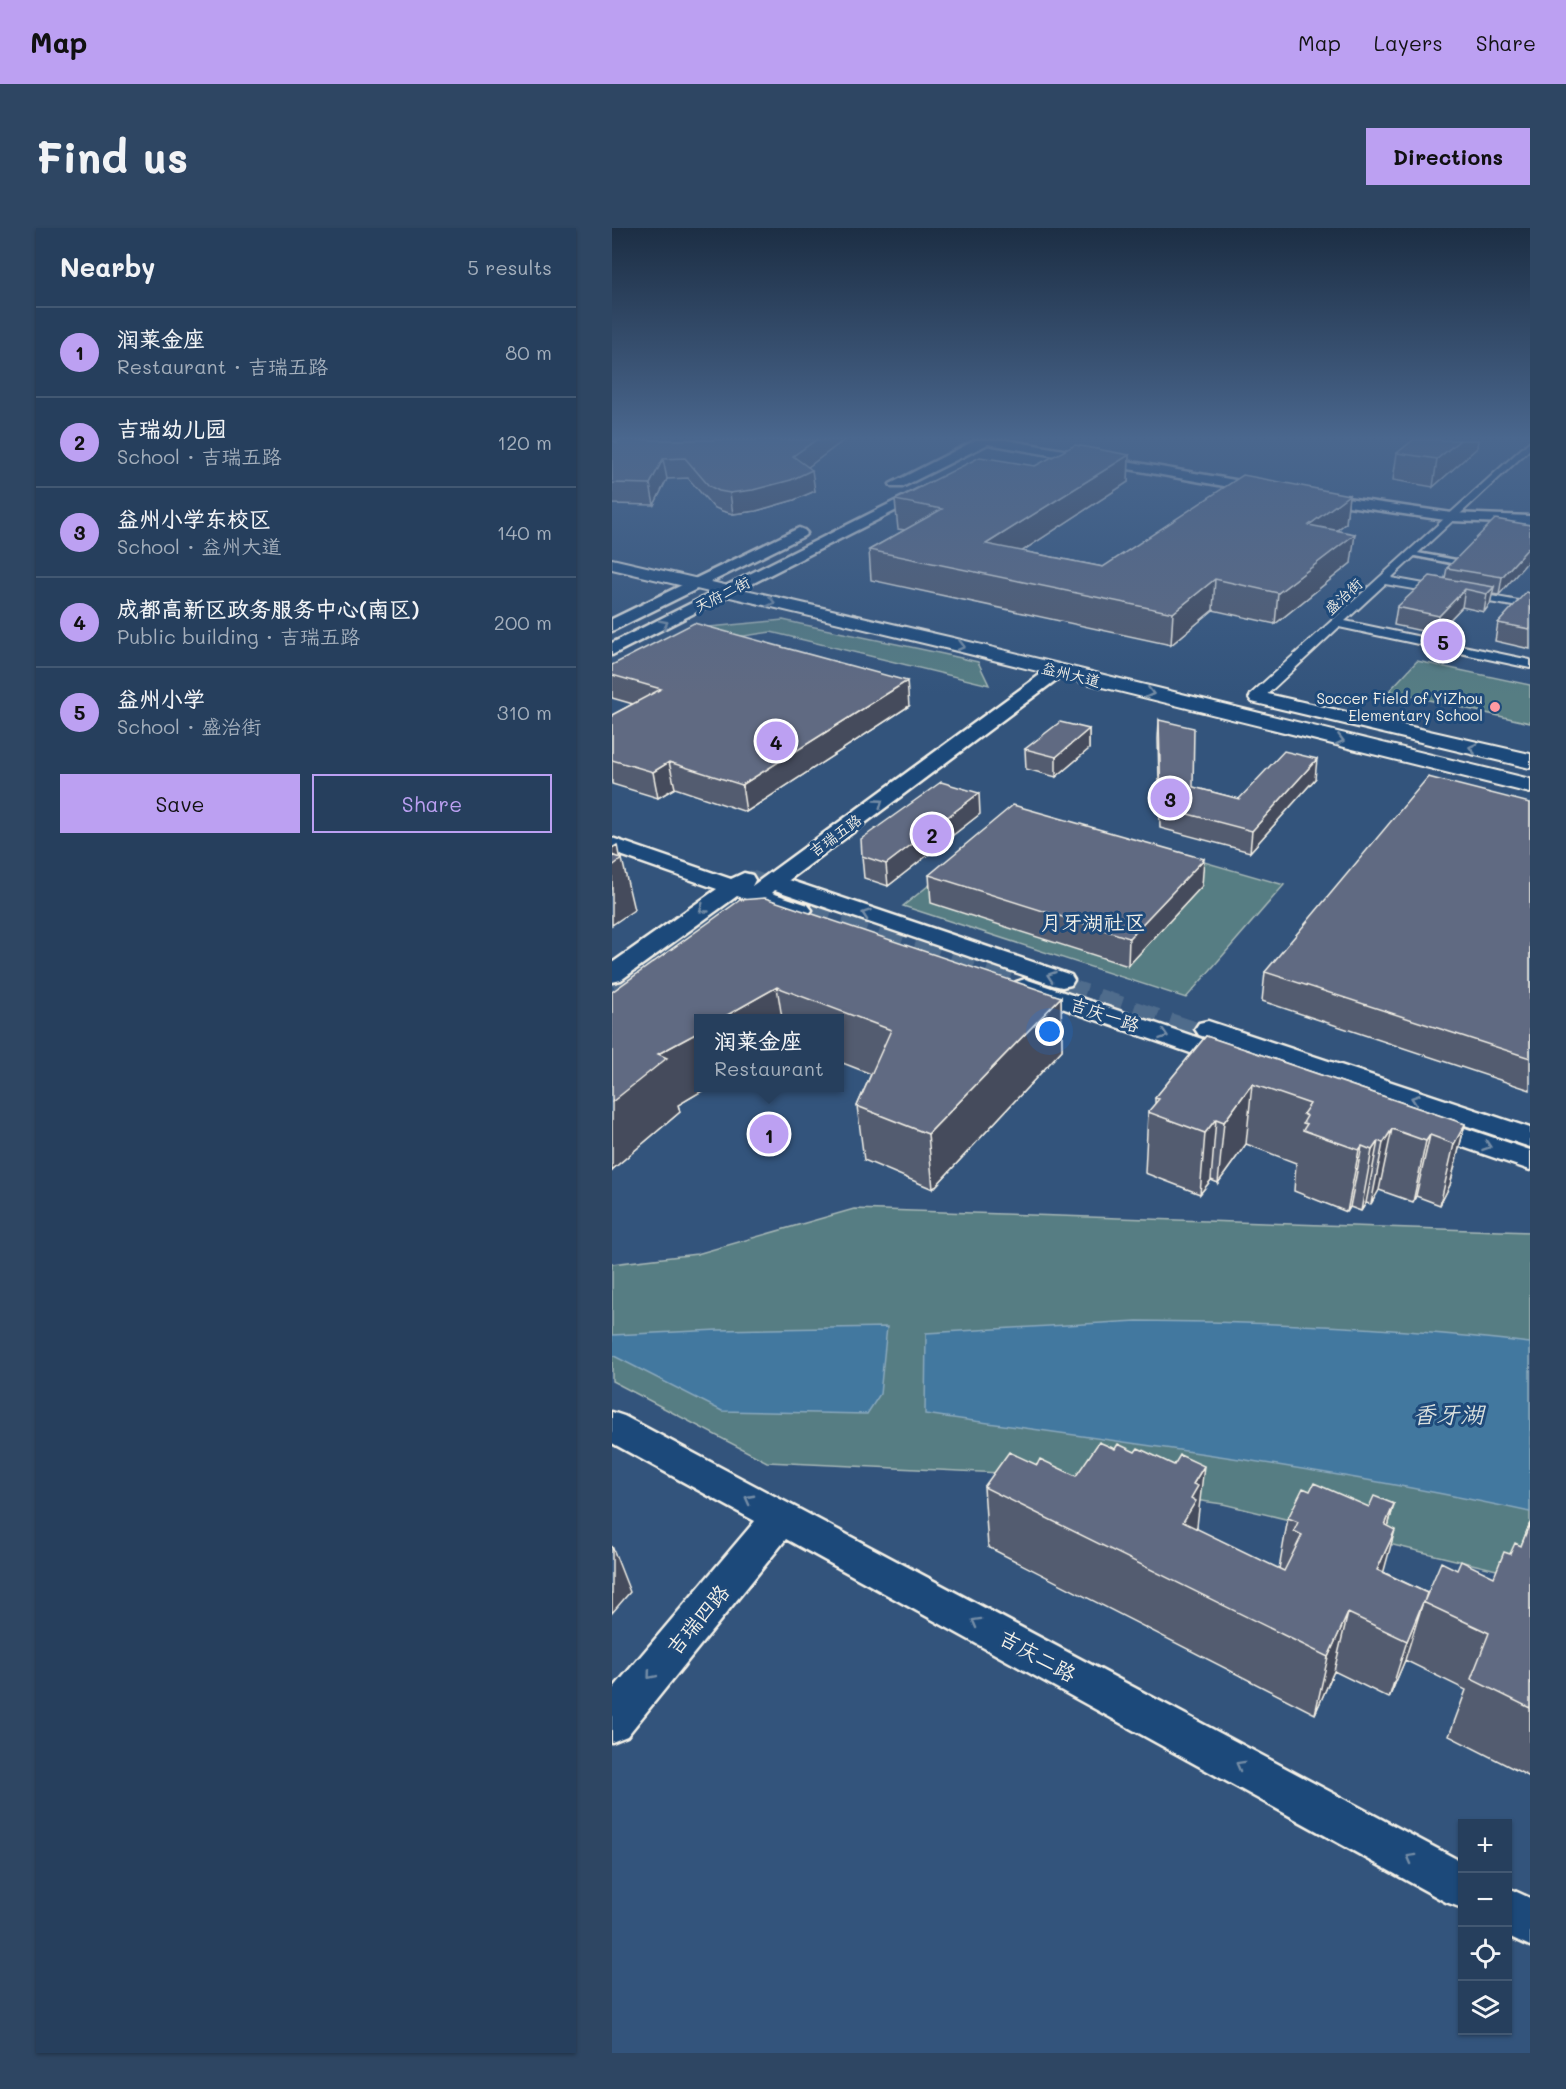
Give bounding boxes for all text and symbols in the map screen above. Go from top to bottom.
text: Map [30,24,87,60]
text: Map [1298,29,1341,56]
text: Layers [1374,29,1443,56]
text: Share [1476,29,1536,56]
button: Directions [1366,128,1530,185]
text: Find us [36,129,188,184]
text: Nearby [60,250,155,284]
text: 5 results [467,254,552,280]
text: 润莱金座 [117,324,205,353]
text: 1 [75,339,84,365]
text: 80 m [505,339,552,365]
text: Restaurant · 吉瑞五路 [117,353,328,379]
text: 吉瑞幼儿园 [117,414,227,443]
text: 2 [74,429,85,455]
text: 120 m [497,429,552,455]
text: School · 吉瑞五路 [117,443,282,469]
text: 益州小学东校区 [117,504,271,533]
text: 3 [74,519,86,545]
text: 140 m [497,519,552,545]
text: School · 益州大道 [117,533,282,559]
street label: 天府二街 [691,571,753,617]
street label: 盛治街 [1320,573,1366,619]
text: 成都高新区政务服务中心(南区) [117,594,420,623]
one-way arrow [766,595,776,608]
text: 4 [73,609,86,635]
text: 200 m [494,609,552,635]
pin: 5 [1424,618,1462,664]
one-way arrow [658,620,668,631]
text: Public building · 吉瑞五路 [117,623,360,649]
one-way arrow [956,639,966,652]
street label: 益州大道 [1039,657,1103,691]
text: 益州小学 [117,684,205,713]
one-way arrow [1145,686,1155,699]
place label: Soccer Field of YiZhou Elementary School [1316,688,1483,725]
text: 5 [74,699,85,725]
text: 310 m [497,699,552,725]
marker: Soccer Field of YiZhou Elementary School [1488,700,1502,714]
text: School · 盛治街 [117,713,262,739]
pin: 4 [756,718,796,764]
one-way arrow [1334,732,1344,745]
one-way arrow [1468,742,1478,755]
button: Save [60,774,300,833]
button: Share [312,774,552,833]
pin: 3 [1150,776,1190,820]
one-way arrow [872,799,883,810]
street label: 吉瑞五路 [805,809,865,861]
pin: 2 [912,812,952,856]
one-way arrow [699,902,710,913]
district label: 月牙湖社区 [1041,908,1146,935]
one-way arrow [861,909,872,921]
one-way arrow [1046,971,1057,984]
street label: 吉庆一路 [1067,991,1143,1037]
popup [694,1014,844,1092]
your location [1035,1017,1064,1046]
text: 润莱金座 [714,1026,802,1055]
one-way arrow [1158,1027,1169,1040]
text: Restaurant [714,1055,824,1081]
one-way arrow [1410,1094,1421,1106]
pin: 1 [750,1112,788,1156]
one-way arrow [1481,1138,1492,1151]
water label: 香牙湖 [1412,1398,1487,1429]
one-way arrow [745,1495,756,1506]
street label: 吉瑞四路 [660,1578,734,1660]
one-way arrow [972,1618,982,1629]
street label: 吉庆二路 [995,1623,1081,1687]
one-way arrow [647,1668,658,1679]
one-way arrow [1235,1761,1246,1772]
map controls [1458,1819,1512,2035]
button: + [1458,1819,1512,1873]
one-way arrow [1407,1854,1417,1865]
button: − [1458,1873,1512,1927]
button: locate [1458,1927,1512,1981]
button: layers [1458,1981,1512,2035]

